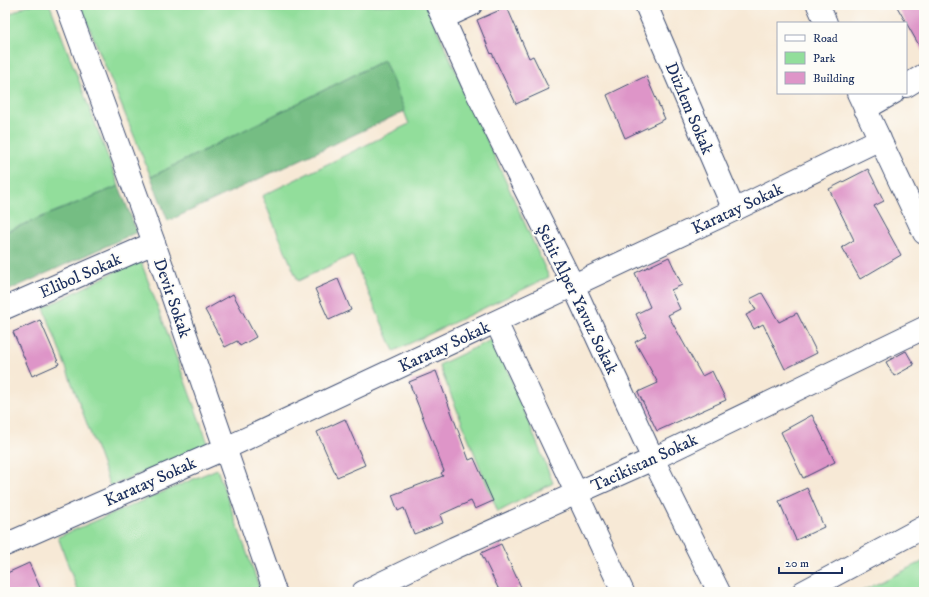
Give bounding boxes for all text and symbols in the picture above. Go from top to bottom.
legend [777,22,907,94]
text: Road [813,31,838,46]
text: Park [813,51,835,66]
street label: Düzlem Sokak [660,59,719,158]
text: Building [813,71,854,86]
street label: Karatay Sokak [688,178,787,240]
street label: Şehit Alper Yavuz Sokak [531,221,623,379]
street label: Elibol Sokak [36,248,125,304]
street label: Devir Sokak [148,256,196,342]
street label: Karatay Sokak [395,316,494,378]
street label: Tacikistan Sokak [588,428,702,497]
street label: Karatay Sokak [101,452,200,512]
scale bar [779,549,842,575]
text: 20 m [785,556,809,571]

